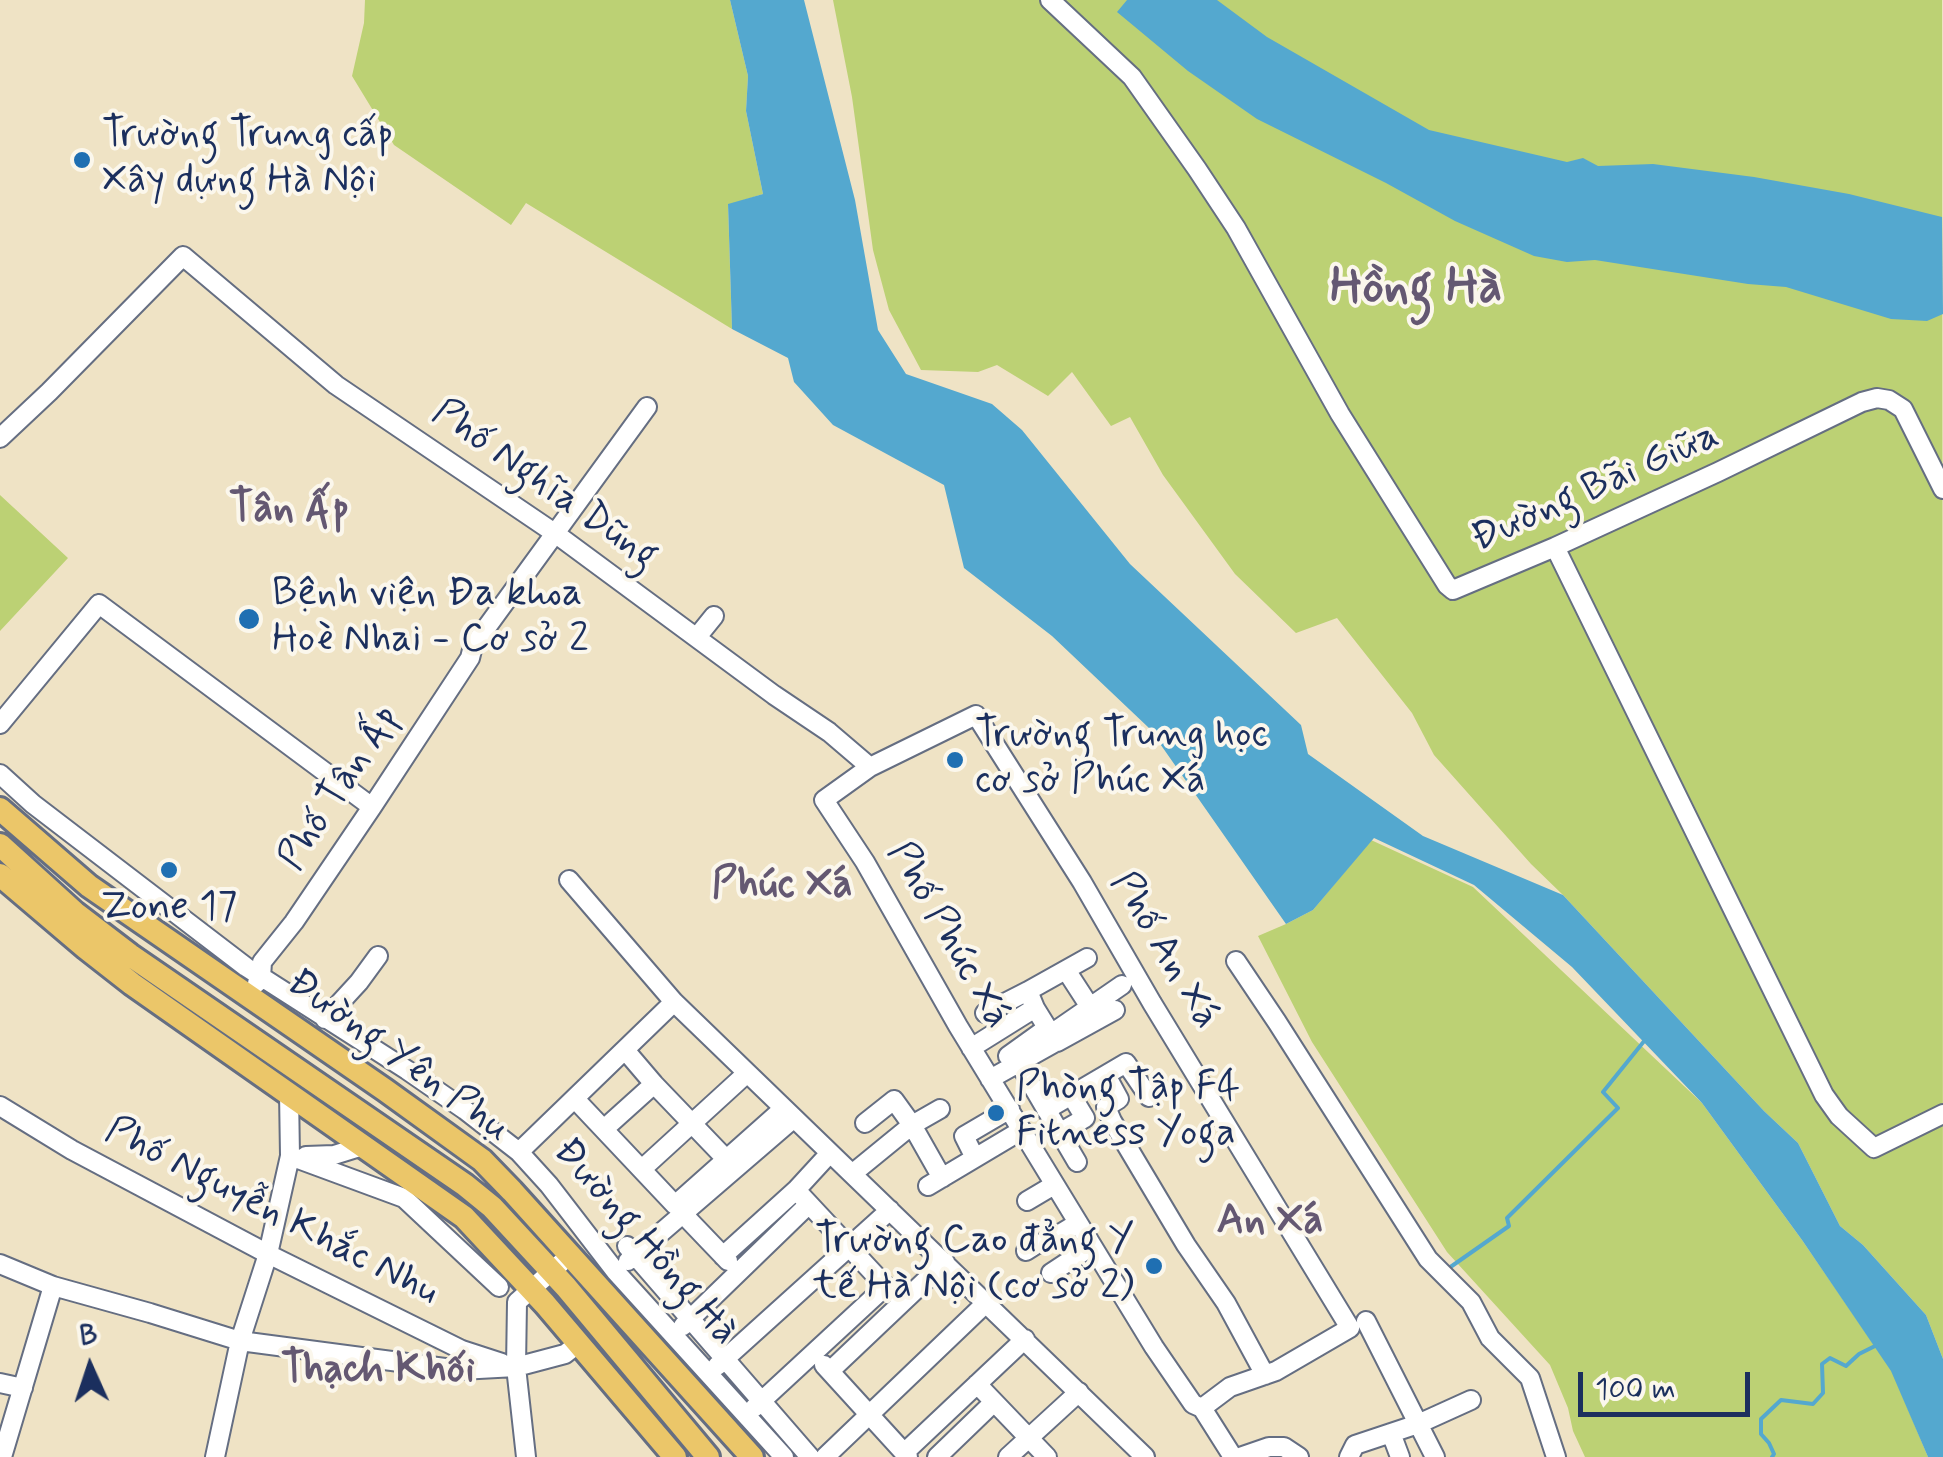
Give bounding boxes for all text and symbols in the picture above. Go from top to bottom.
place label: Trường Trung cấp Xây dựng Hà Nội [102,113,393,207]
marker: Trường Trung cấp Xây dựng Hà Nội [71,149,93,171]
district label: Hồng Hà [1330,260,1502,320]
street label: Phố Nghĩa Dũng [421,390,667,582]
street label: Đường Bãi Giữa [1465,413,1727,565]
district label: Tân Ấp [229,486,349,536]
place label: Bệnh viện Đa khoa Hoè Nhai - Cơ sở 2 [272,572,589,666]
marker: Bệnh viện Đa khoa Hoè Nhai - Cơ sở 2 [236,606,262,632]
street label: Phố Tân Ấp [270,697,412,881]
place label: Trường Trung học cơ sở Phúc Xá [975,713,1268,807]
marker: Trường Trung học cơ sở Phúc Xá [944,749,966,771]
street label: Phố Phúc Xá [874,834,1020,1038]
marker: Zone 17 [158,859,180,881]
district label: Phúc Xá [712,862,852,912]
street label: Phố An Xá [1097,864,1229,1038]
place label: Zone 17 [101,886,237,934]
street label: Đường Yên Phụ [276,960,520,1156]
place label: Phòng Tập F4 Fitness Yoga [1016,1066,1240,1160]
marker: Phòng Tập F4 Fitness Yoga [985,1102,1007,1124]
street label: Phố Nguyễn Khắc Nhu [96,1108,446,1318]
street label: Đường Hồng Hà [541,1130,747,1356]
district label: An Xá [1217,1198,1323,1248]
place label: Trường Cao đẳng Y tế Hà Nội (cơ sở 2) [813,1219,1134,1313]
marker: Trường Cao đẳng Y tế Hà Nội (cơ sở 2) [1143,1255,1165,1277]
north arrow [40,1317,140,1417]
text: B [79,1318,98,1355]
district label: Thạch Khối [281,1347,475,1397]
scale bar [1583,1352,1756,1414]
text: 100 m [1595,1370,1676,1409]

